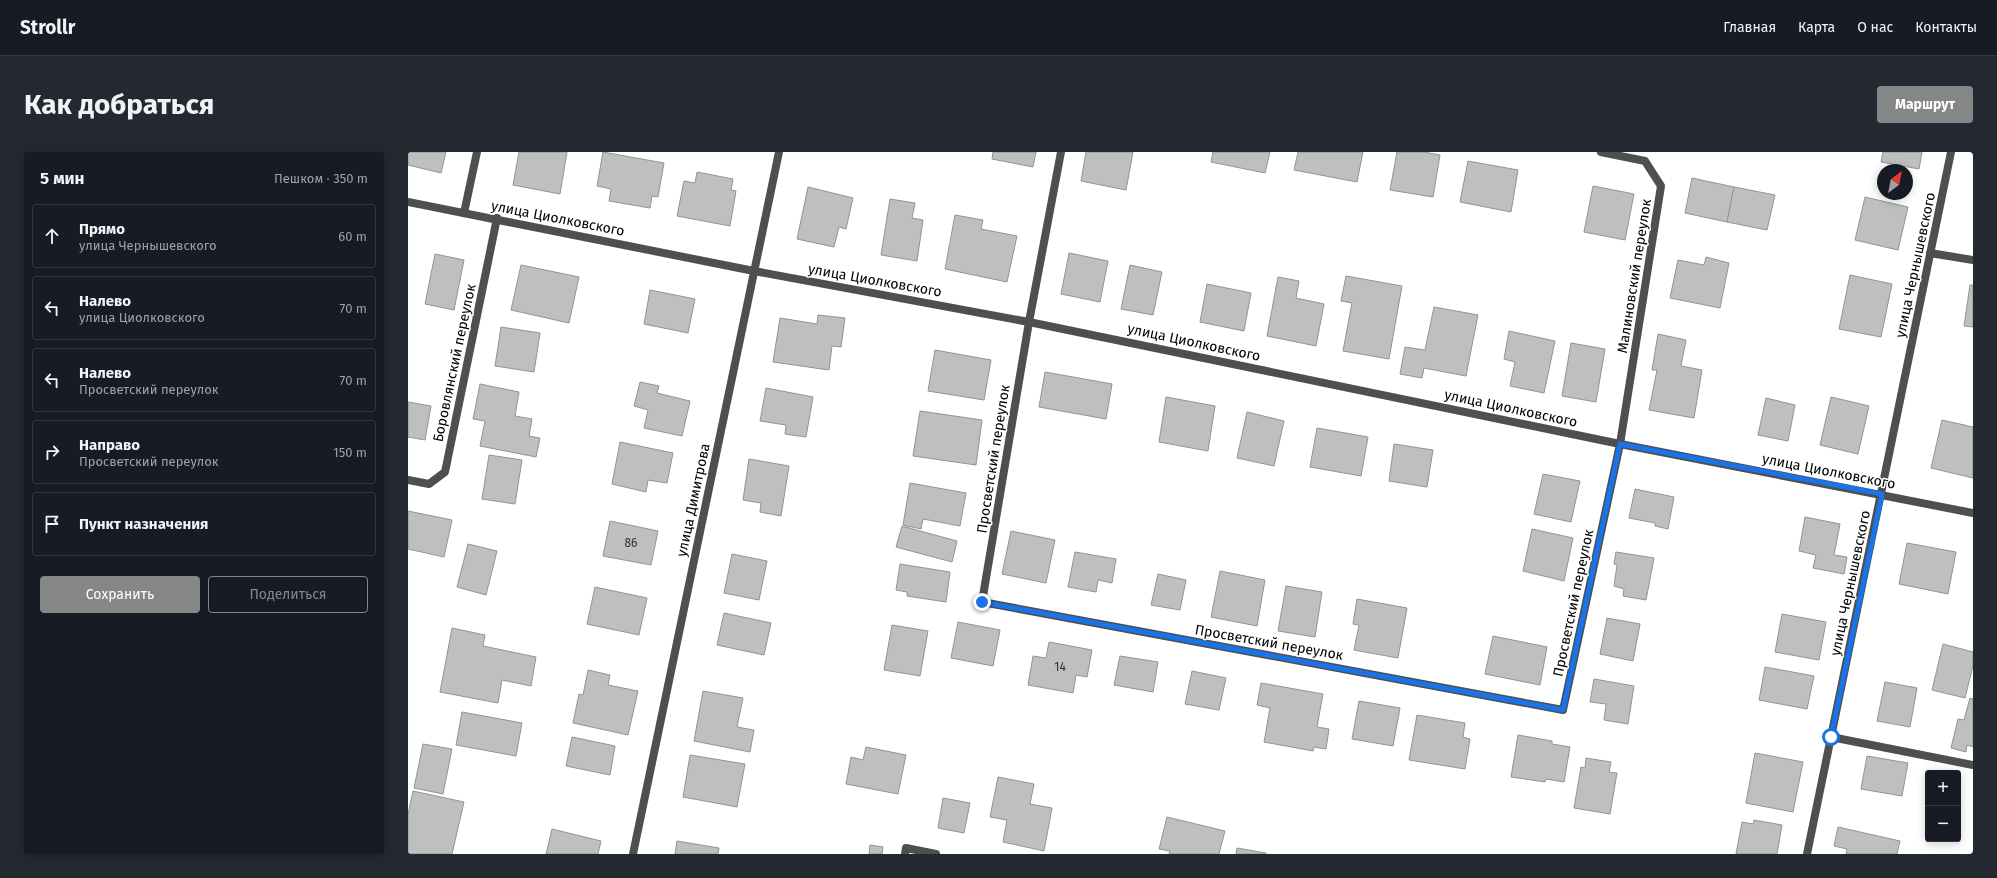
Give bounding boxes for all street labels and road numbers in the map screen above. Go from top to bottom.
street label: улица Чернышевского [1892,191,1939,339]
street label: улица Циолковского [490,197,626,240]
street label: Малиновский переулок [1614,197,1655,354]
street label: улица Циолковского [807,260,943,301]
street label: Боровлянский переулок [429,282,480,444]
street label: улица Циолковского [1126,320,1262,365]
street label: Просветский переулок [973,383,1014,535]
street label: улица Циолковского [1443,386,1579,431]
street label: улица Димитрова [673,442,714,558]
street label: улица Циолковского [1761,450,1897,493]
street label: улица Чернышевского [1827,509,1874,657]
street label: Просветский переулок [1550,527,1598,678]
street label: Просветский переулок [1193,621,1345,664]

